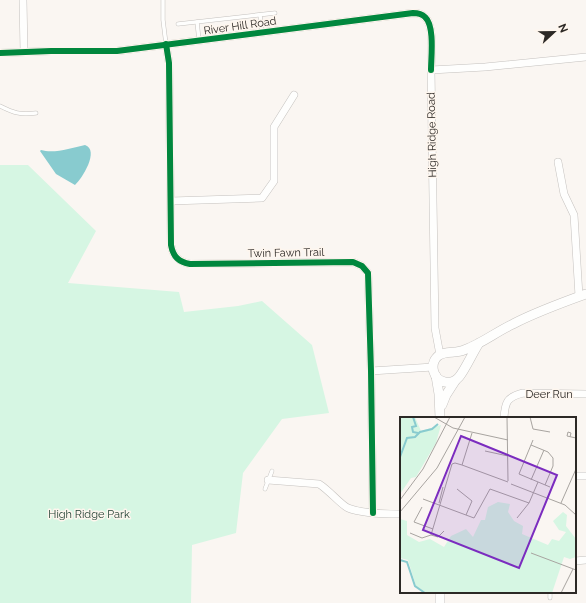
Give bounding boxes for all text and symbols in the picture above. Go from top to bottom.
north arrow [534,12,574,52]
street label: River Hill Road [203,14,277,38]
text: N [555,22,570,35]
street label: High Ridge Road [425,92,439,178]
street label: Twin Fawn Trail [248,246,324,260]
street label: Deer Run [525,388,573,401]
inset map [400,417,576,593]
park label: High Ridge Park [48,508,130,521]

